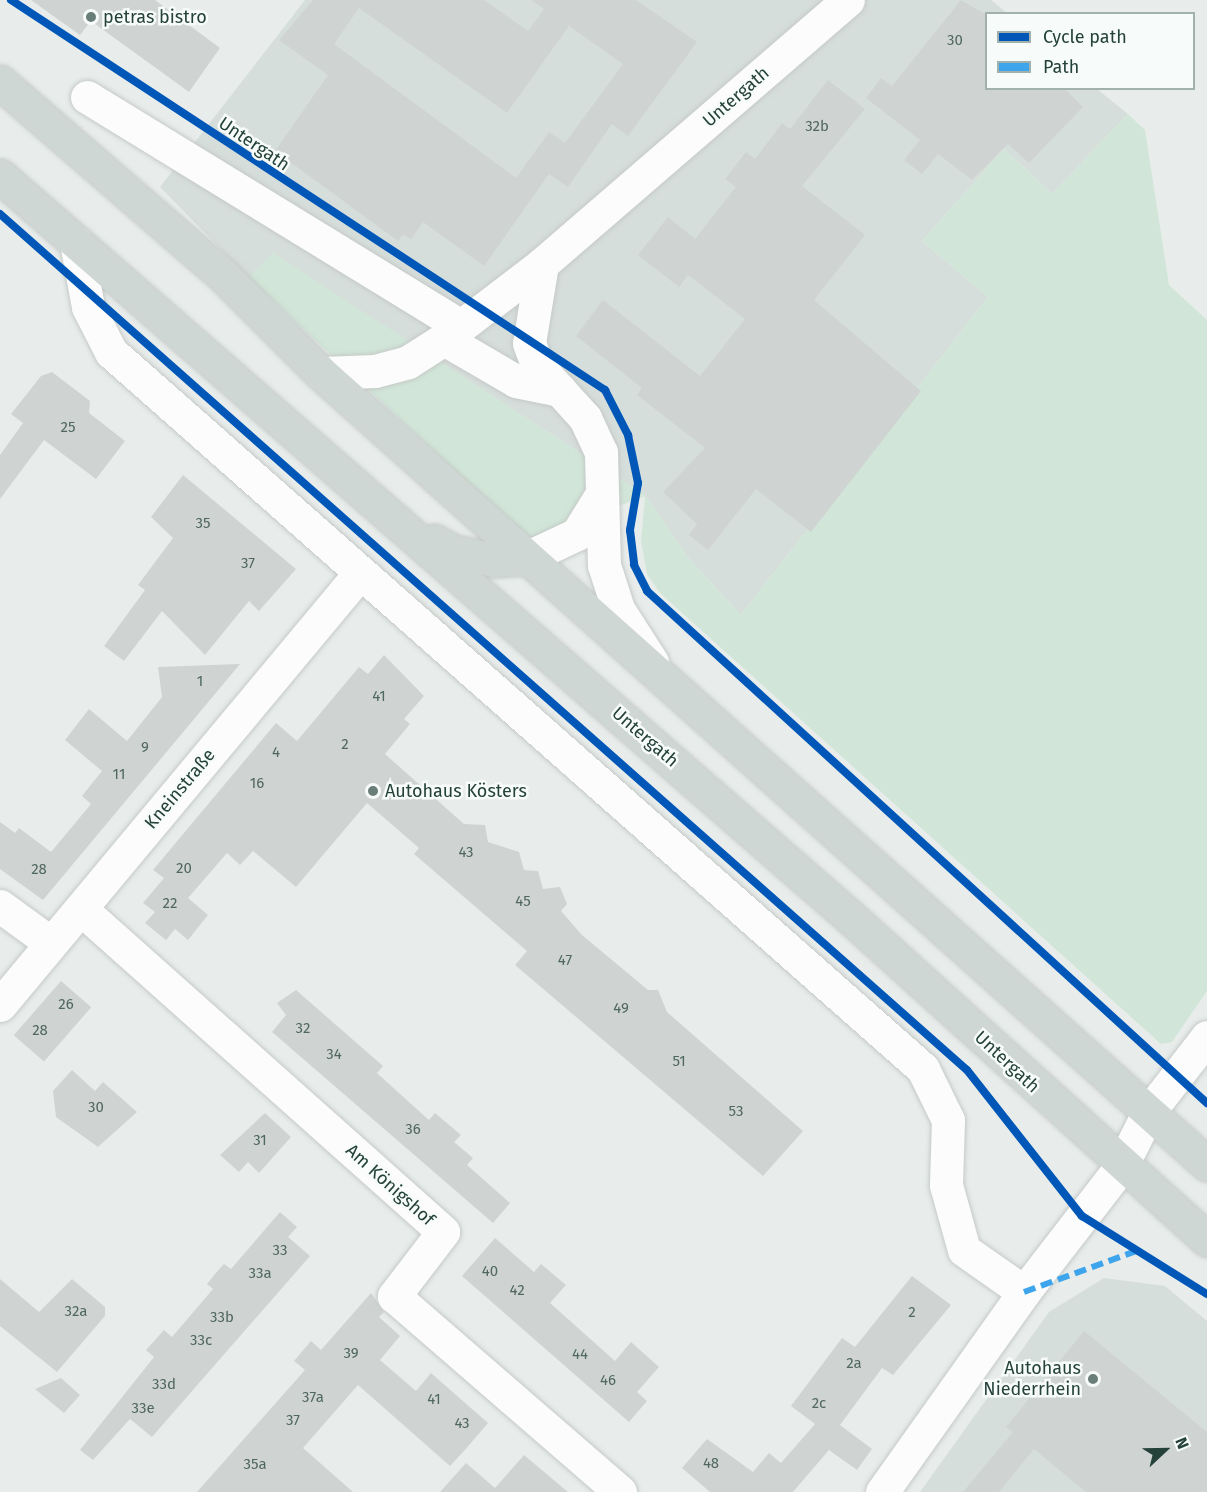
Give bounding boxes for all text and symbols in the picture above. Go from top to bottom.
place label: petras bistro [103,6,207,28]
marker: petras bistro [84,10,98,24]
legend [985,12,1195,90]
text: Cycle path [1043,26,1127,48]
house number: 30 [947,32,963,50]
text: Path [1043,56,1079,78]
street label: Untergath [698,62,774,132]
street label: Untergath [214,112,294,176]
house number: 32b [805,118,829,136]
house number: 25 [61,419,75,437]
house number: 35 [196,515,210,533]
house number: 37 [241,555,255,573]
house number: 1 [197,673,203,691]
house number: 41 [372,688,386,706]
street label: Untergath [607,702,683,772]
house number: 2 [341,736,349,754]
house number: 9 [141,739,149,757]
street label: Kneinstraße [140,744,220,834]
house number: 4 [272,744,280,762]
house number: 11 [113,766,125,784]
house number: 16 [250,775,264,793]
place label: Autohaus Kösters [385,780,527,802]
marker: Autohaus Kösters [366,784,380,798]
house number: 43 [458,844,474,862]
house number: 20 [176,860,192,878]
house number: 28 [31,861,47,879]
house number: 45 [515,893,531,911]
house number: 22 [163,895,177,913]
house number: 47 [558,952,572,970]
house number: 26 [58,996,74,1014]
house number: 49 [613,1000,629,1018]
house number: 32 [296,1020,310,1038]
house number: 28 [32,1022,48,1040]
street label: Untergath [970,1026,1044,1098]
house number: 34 [326,1046,342,1064]
house number: 51 [672,1053,686,1071]
house number: 30 [88,1099,104,1117]
house number: 53 [729,1103,743,1121]
house number: 36 [405,1121,421,1139]
house number: 31 [253,1132,267,1150]
street label: Am Königshof [341,1140,439,1230]
house number: 33 [273,1242,287,1260]
house number: 40 [482,1263,498,1281]
house number: 33a [248,1265,272,1283]
house number: 42 [509,1282,525,1300]
house number: 32a [65,1303,87,1321]
house number: 2 [908,1304,916,1322]
house number: 33b [210,1309,234,1327]
house number: 33c [190,1332,212,1350]
house number: 39 [343,1345,359,1363]
house number: 44 [572,1346,588,1364]
house number: 2a [846,1355,862,1373]
place label: Autohaus Niederrhein [983,1358,1081,1400]
house number: 46 [600,1372,616,1390]
marker: Autohaus Niederrhein [1086,1372,1100,1386]
house number: 33d [152,1376,176,1394]
house number: 37a [302,1389,324,1407]
house number: 41 [427,1391,441,1409]
house number: 2c [812,1395,826,1413]
house number: 33e [131,1400,155,1418]
house number: 37 [286,1412,300,1430]
house number: 43 [454,1415,470,1433]
north arrow [1135,1420,1195,1480]
text: N [1171,1435,1193,1452]
house number: 48 [703,1455,719,1473]
house number: 35a [243,1456,267,1474]

